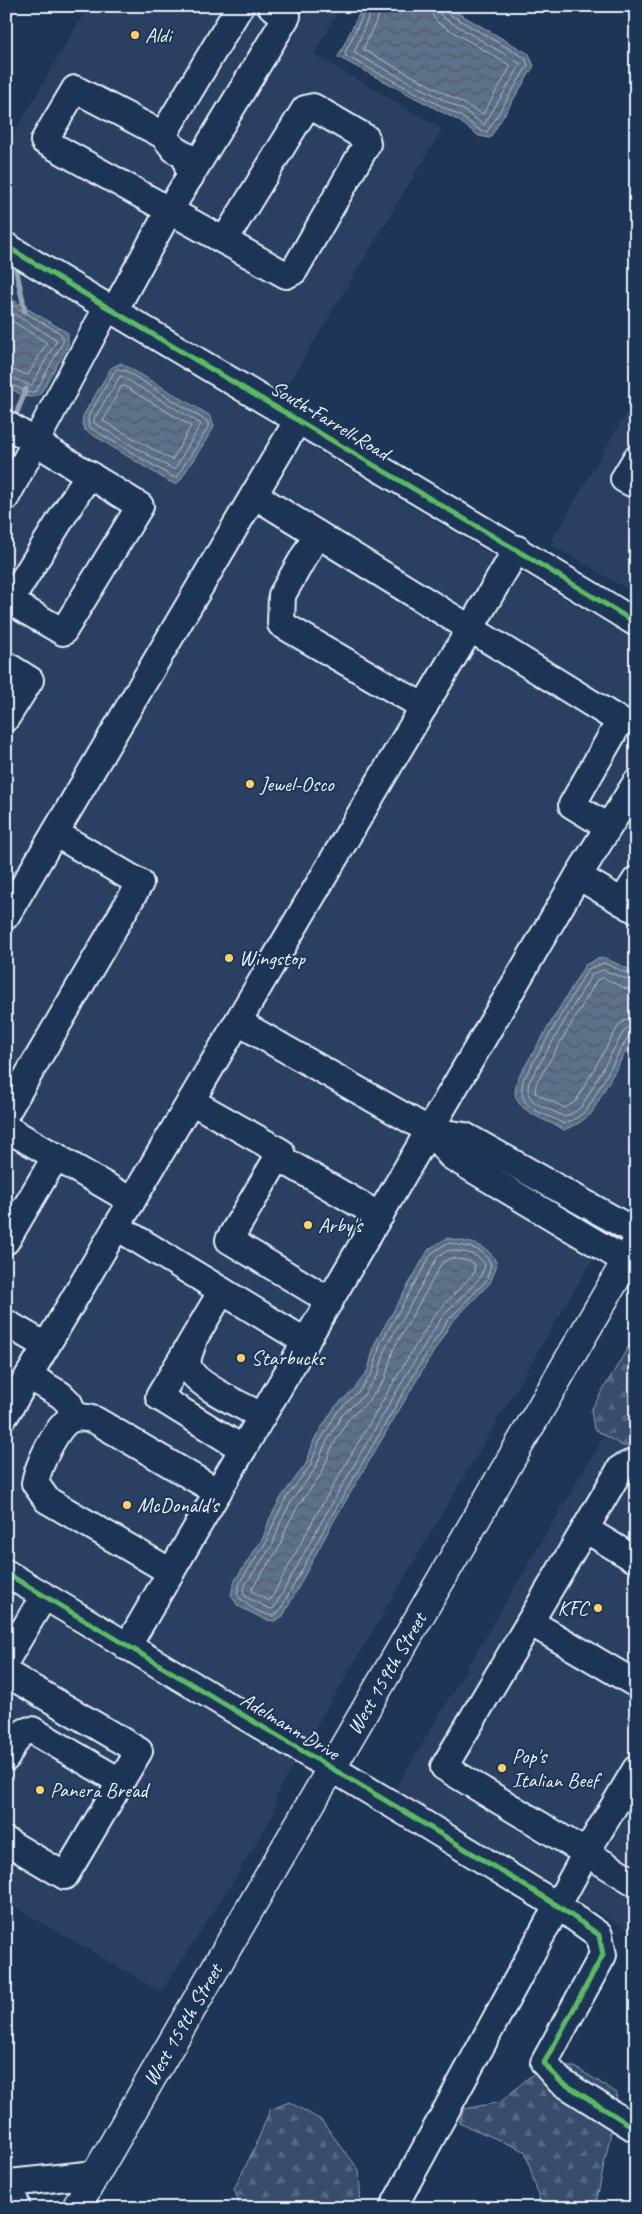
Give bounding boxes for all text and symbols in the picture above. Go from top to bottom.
place label: Aldi [145,22,174,48]
marker: Aldi [129,29,141,41]
street label: South Farrell Road [266,374,397,468]
place label: Jewel-Osco [259,771,335,797]
marker: Jewel-Osco [244,778,256,790]
place label: Wingstop [239,945,306,971]
marker: Wingstop [223,952,235,964]
place label: Arby's [318,1212,364,1238]
marker: Arby's [302,1219,314,1231]
place label: Starbucks [251,1345,326,1371]
marker: Starbucks [235,1352,247,1364]
place label: McDonald's [137,1492,220,1518]
marker: McDonald's [121,1499,133,1511]
place label: KFC [557,1595,591,1621]
marker: KFC [592,1602,604,1614]
street label: West 159th Street [341,1606,433,1739]
street label: Adelmann Drive [236,1686,346,1767]
place label: Pop's Italian Beef [512,1743,603,1793]
marker: Pop's Italian Beef [496,1762,508,1774]
place label: Panera Bread [50,1777,151,1803]
marker: Panera Bread [34,1784,46,1796]
street label: West 159th Street [137,1957,229,2090]

